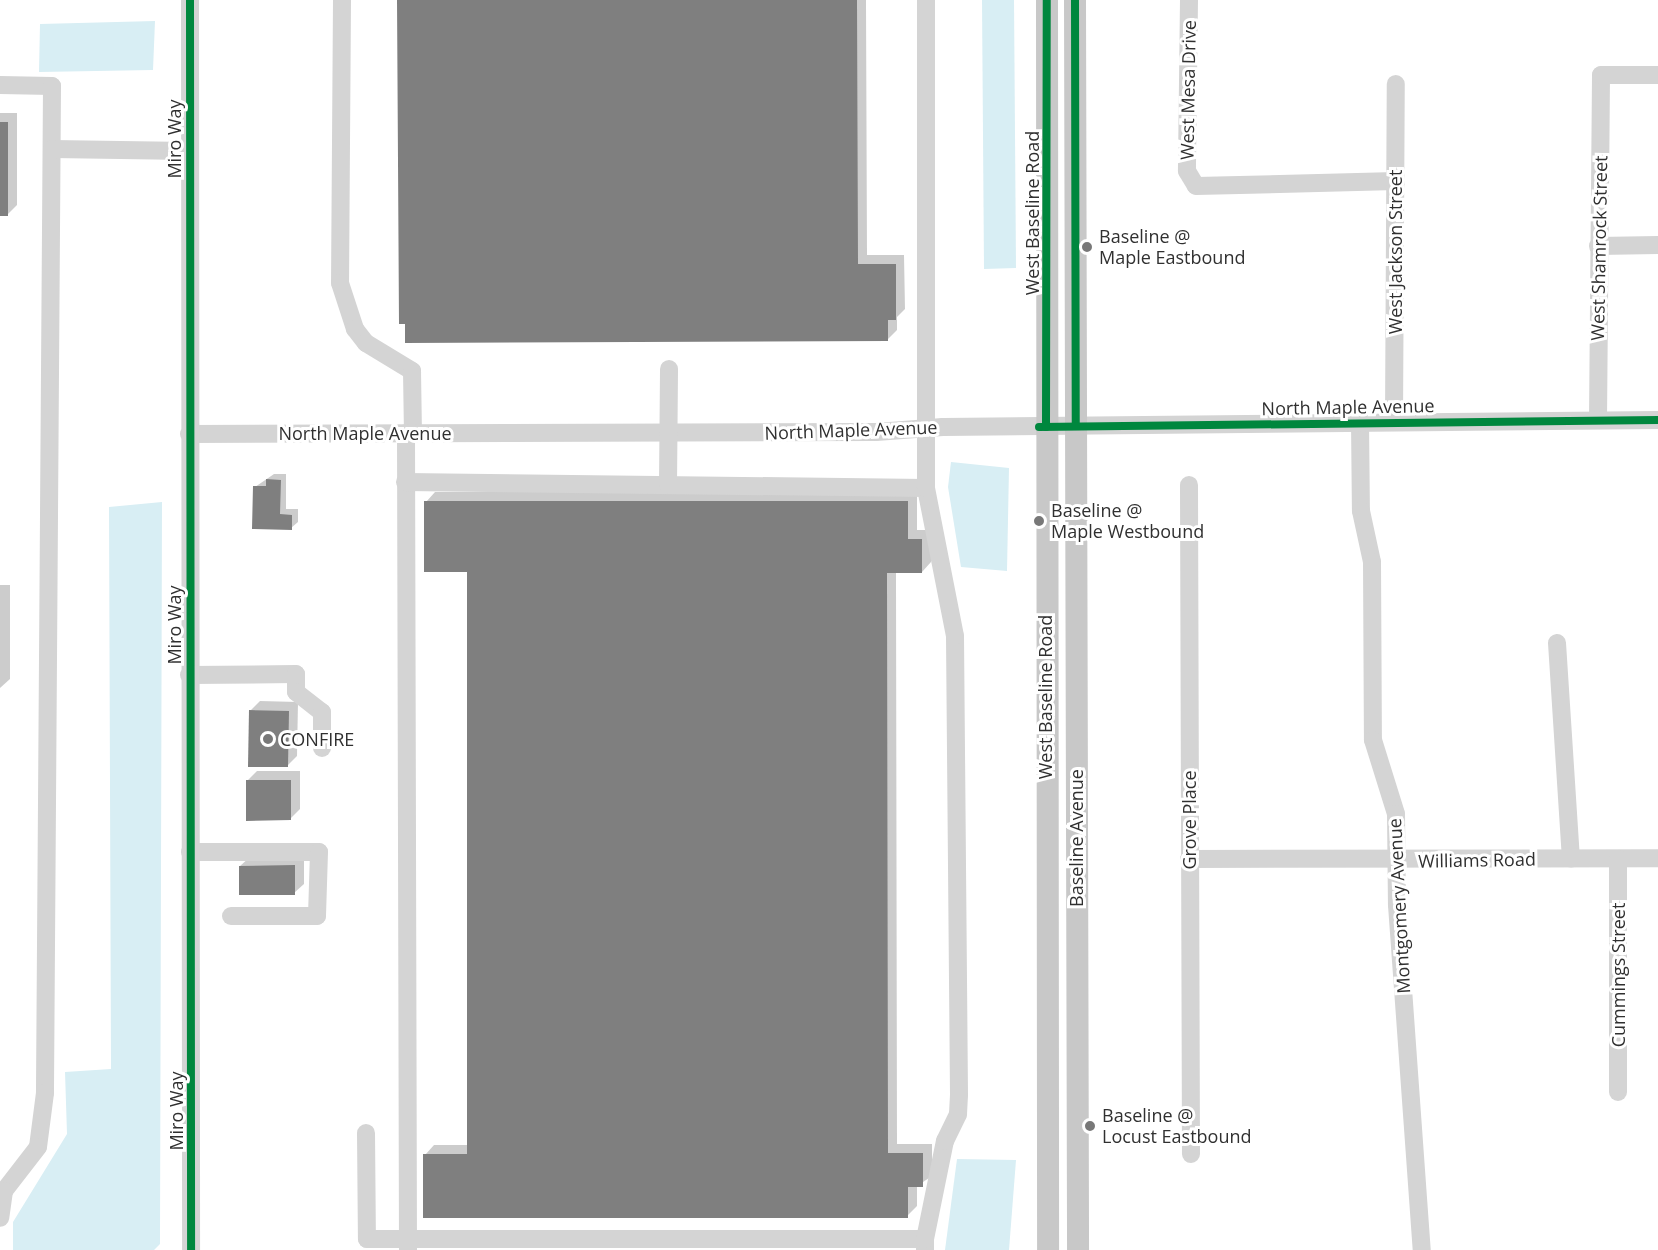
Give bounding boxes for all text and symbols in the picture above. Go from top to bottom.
street label: West Mesa Drive [1176,20,1200,160]
street label: Miro Way [163,99,185,179]
street label: West Baseline Road [1021,131,1043,295]
street label: West Shamrock Street [1587,155,1611,341]
street label: West Jackson Street [1384,170,1406,334]
place label: Baseline @ Maple Eastbound [1099,226,1245,268]
marker: Baseline @ Maple Eastbound [1080,240,1094,254]
street label: North Maple Avenue [1261,395,1435,419]
street label: North Maple Avenue [764,416,938,444]
street label: North Maple Avenue [278,422,452,444]
place label: Baseline @ Maple Westbound [1051,500,1204,542]
marker: Baseline @ Maple Westbound [1032,514,1046,528]
street label: Miro Way [163,585,185,665]
street label: West Baseline Road [1034,615,1056,779]
place label: CONFIRE [280,728,354,750]
marker: CONFIRE [261,732,275,746]
street label: Baseline Avenue [1065,769,1087,907]
street label: Grove Place [1178,770,1200,870]
street label: Montgomery Avenue [1384,818,1414,994]
street label: Williams Road [1418,848,1536,872]
street label: Cummings Street [1607,903,1629,1047]
street label: Miro Way [165,1071,187,1151]
place label: Baseline @ Locust Eastbound [1102,1105,1251,1148]
marker: Baseline @ Locust Eastbound [1083,1119,1097,1133]

